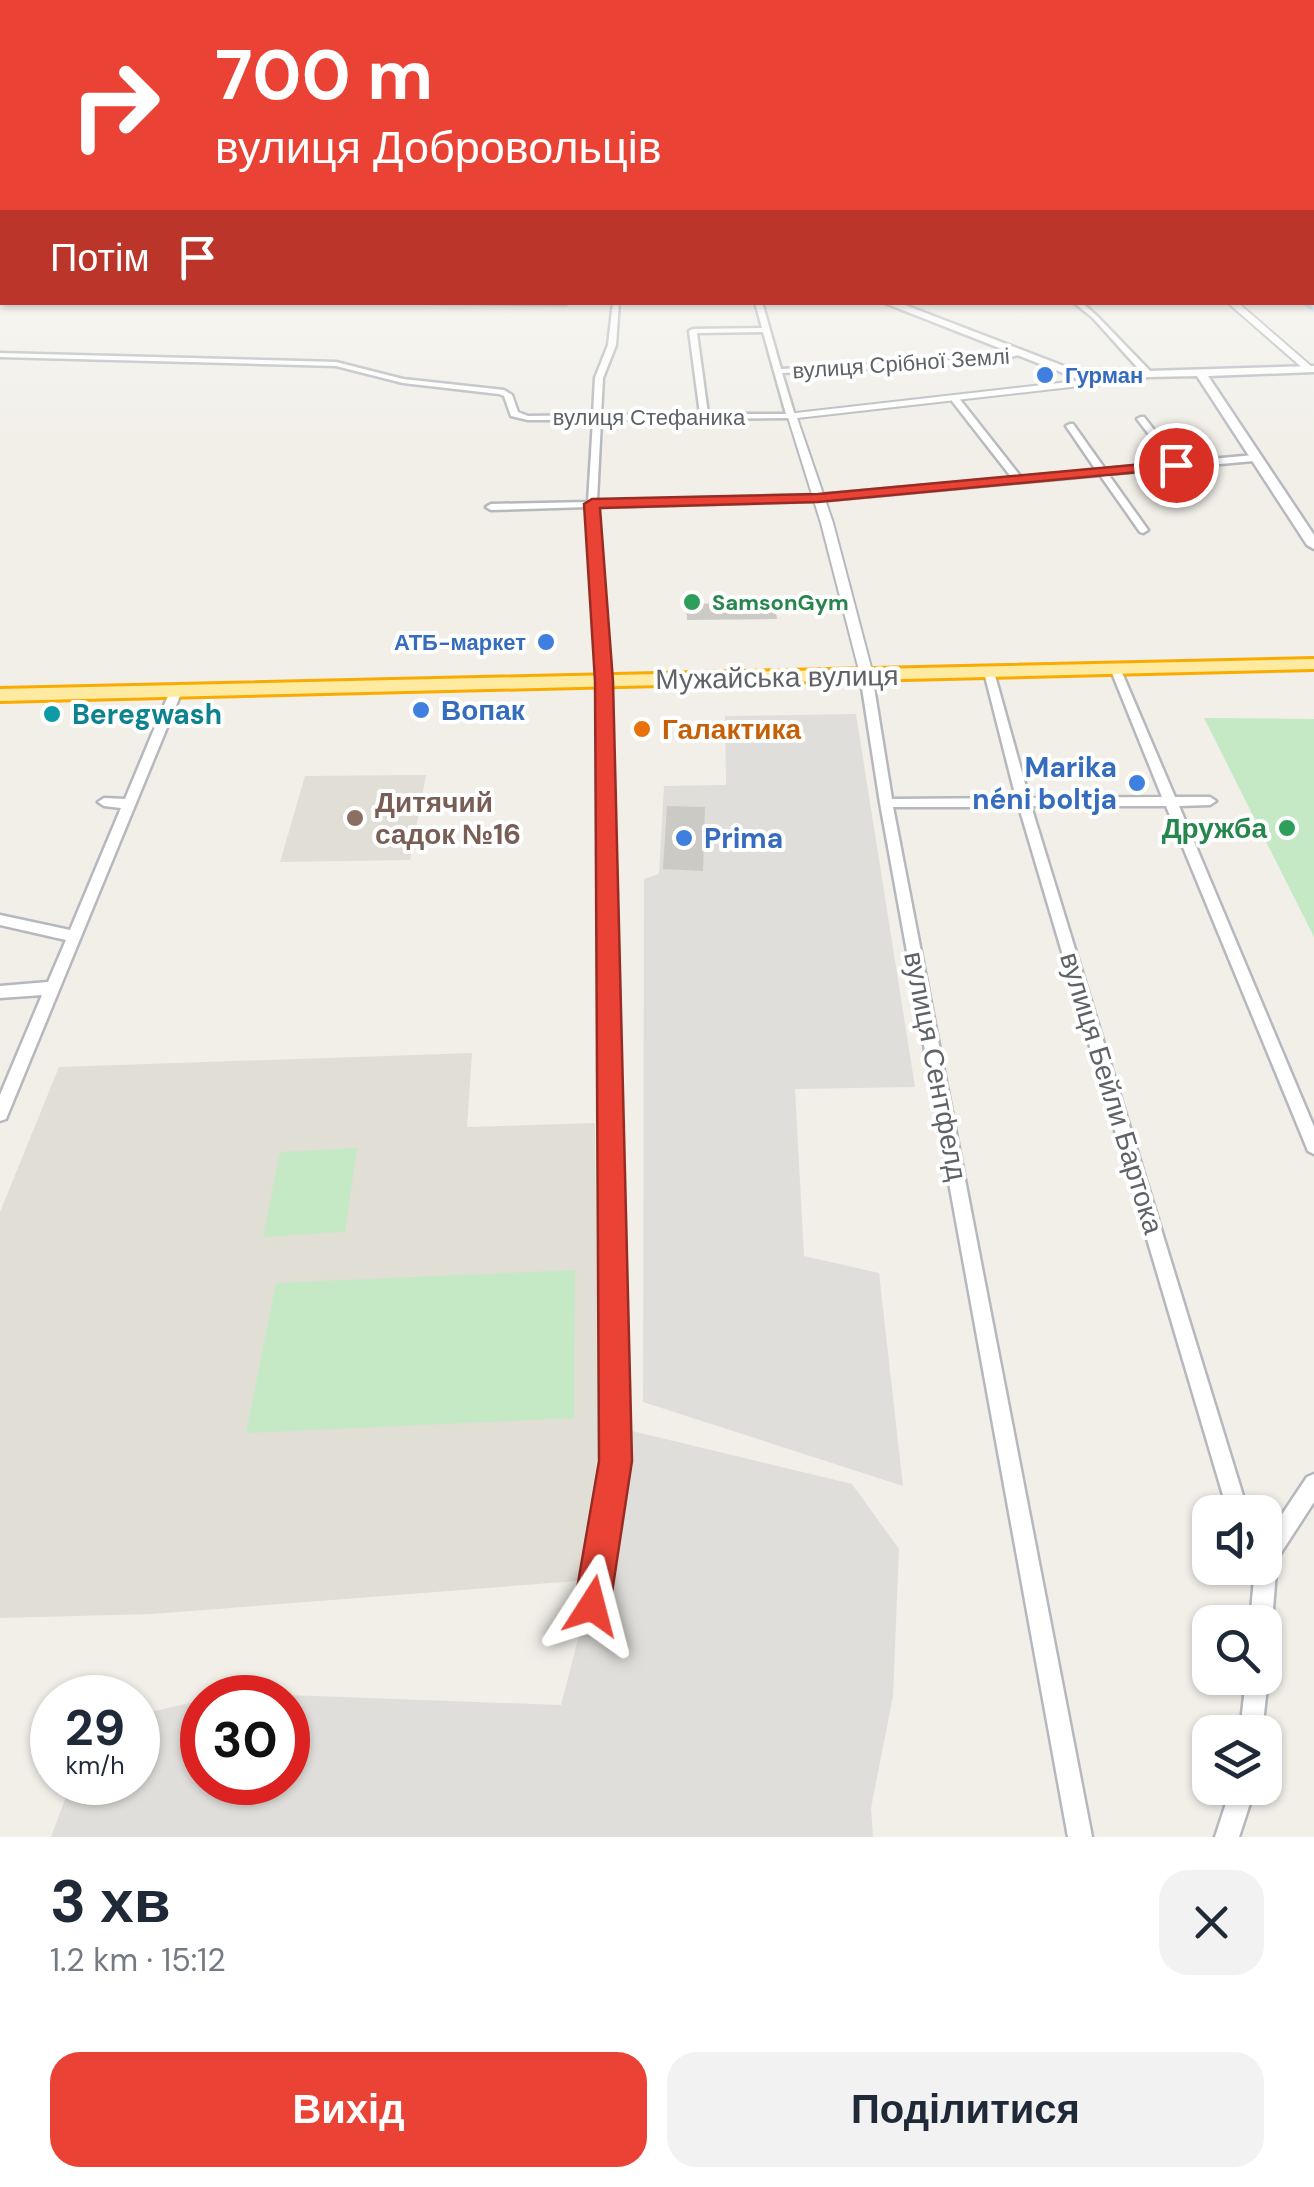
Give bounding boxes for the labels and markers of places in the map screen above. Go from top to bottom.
place label: Гурман [1065,361,1143,390]
marker: Гурман [1034,364,1056,386]
pin [1134,423,1219,508]
place label: SamsonGym [712,588,849,617]
marker: SamsonGym [681,591,703,613]
place label: АТБ-маркет [394,628,526,657]
marker: АТБ-маркет [535,631,557,653]
place label: Вопак [441,692,526,729]
place label: Beregwash [72,696,222,733]
marker: Вопак [410,699,432,721]
marker: Beregwash [41,703,63,725]
place label: Галактика [662,711,801,748]
marker: Галактика [631,718,653,740]
place label: Marika néni boltja [972,749,1117,818]
marker: Marika néni boltja [1126,772,1148,794]
place label: Дитячий садок №16 [375,784,521,853]
marker: Дитячий садок №16 [344,807,366,829]
place label: Дружба [1162,810,1267,847]
marker: Дружба [1276,817,1298,839]
place label: Prima [704,820,783,857]
marker: Prima [673,827,695,849]

